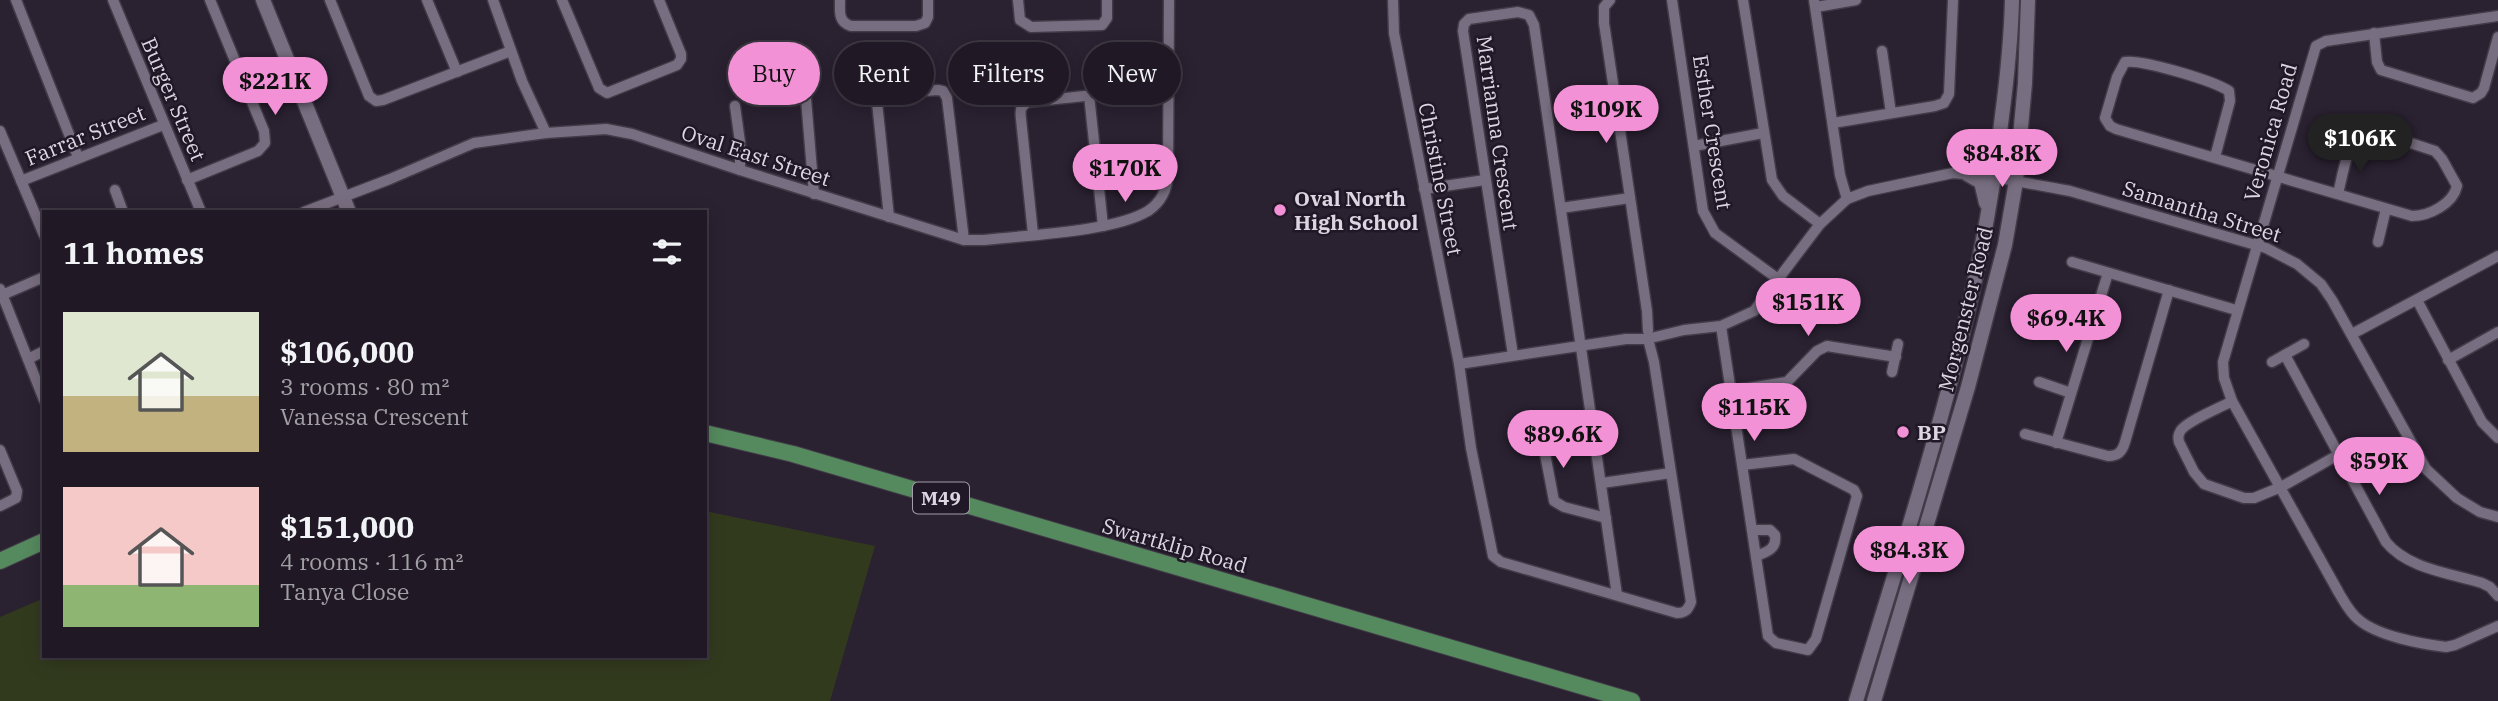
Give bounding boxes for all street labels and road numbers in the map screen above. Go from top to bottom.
street label: Burger Street [135,33,213,165]
street label: Marrianna Crescent [1470,34,1526,232]
street label: Esther Crescent [1687,53,1739,211]
street label: Veronica Road [2237,59,2303,204]
street label: Farrar Street [21,98,149,172]
street label: Christine Street [1412,100,1470,258]
street label: Oval East Street [678,118,834,192]
street label: Samantha Street [2119,174,2285,248]
street label: Morgenster Road [1931,224,1999,394]
road number: M49 [913,482,969,513]
street label: Swartklip Road [1099,511,1251,579]

